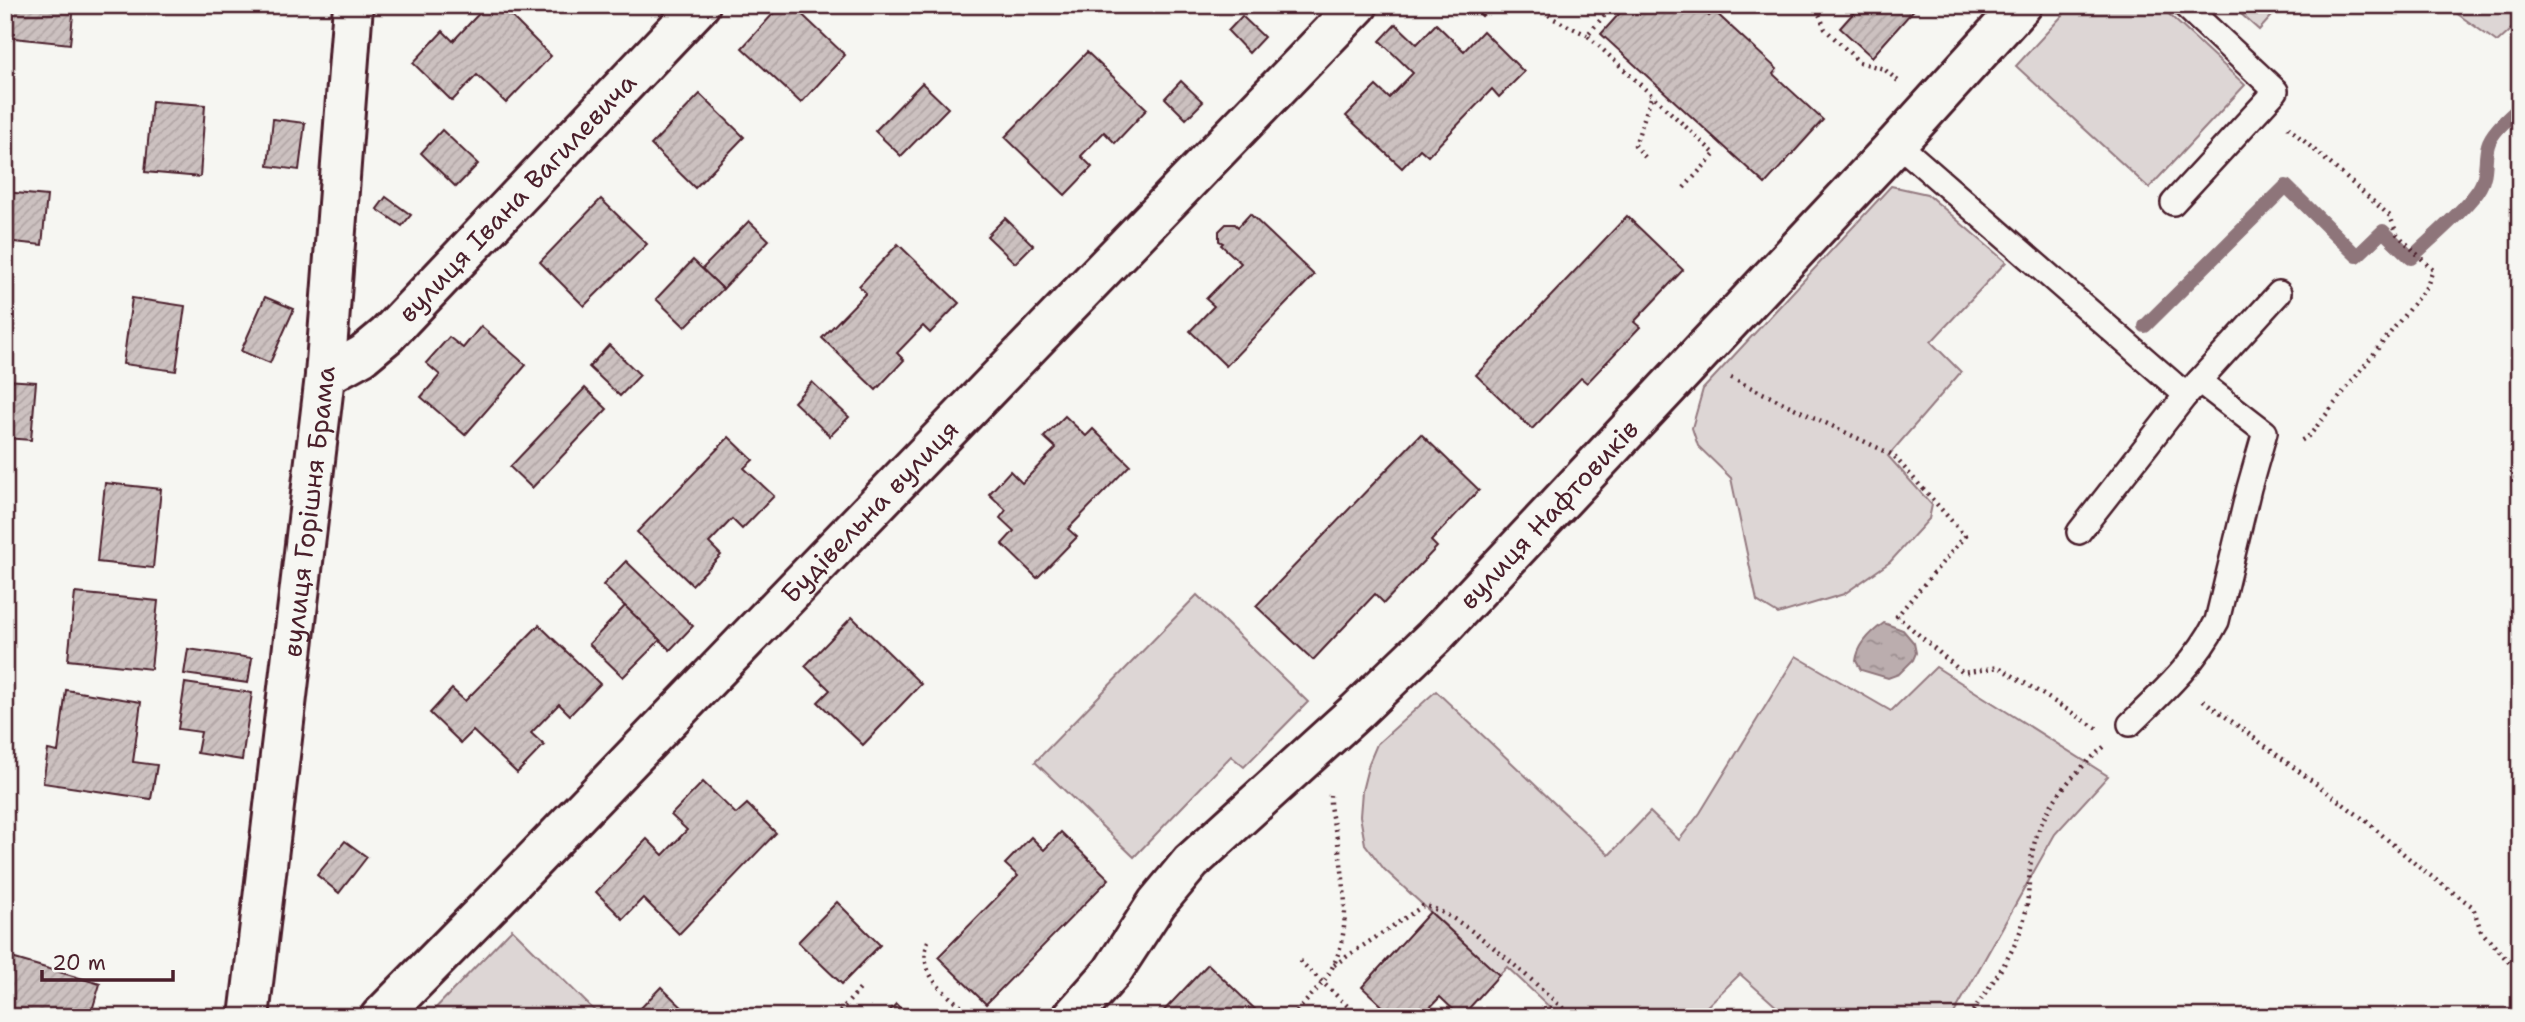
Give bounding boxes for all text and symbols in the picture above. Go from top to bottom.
street label: вулиця Івана Вагилевича [390,65,644,329]
street label: вулиця Горішня Брама [274,365,343,659]
street label: Будівельна вулиця [773,412,966,610]
street label: вулиця Нафтовиків [1451,412,1646,616]
scale bar [42,938,173,982]
text: 20 m [52,949,106,977]

